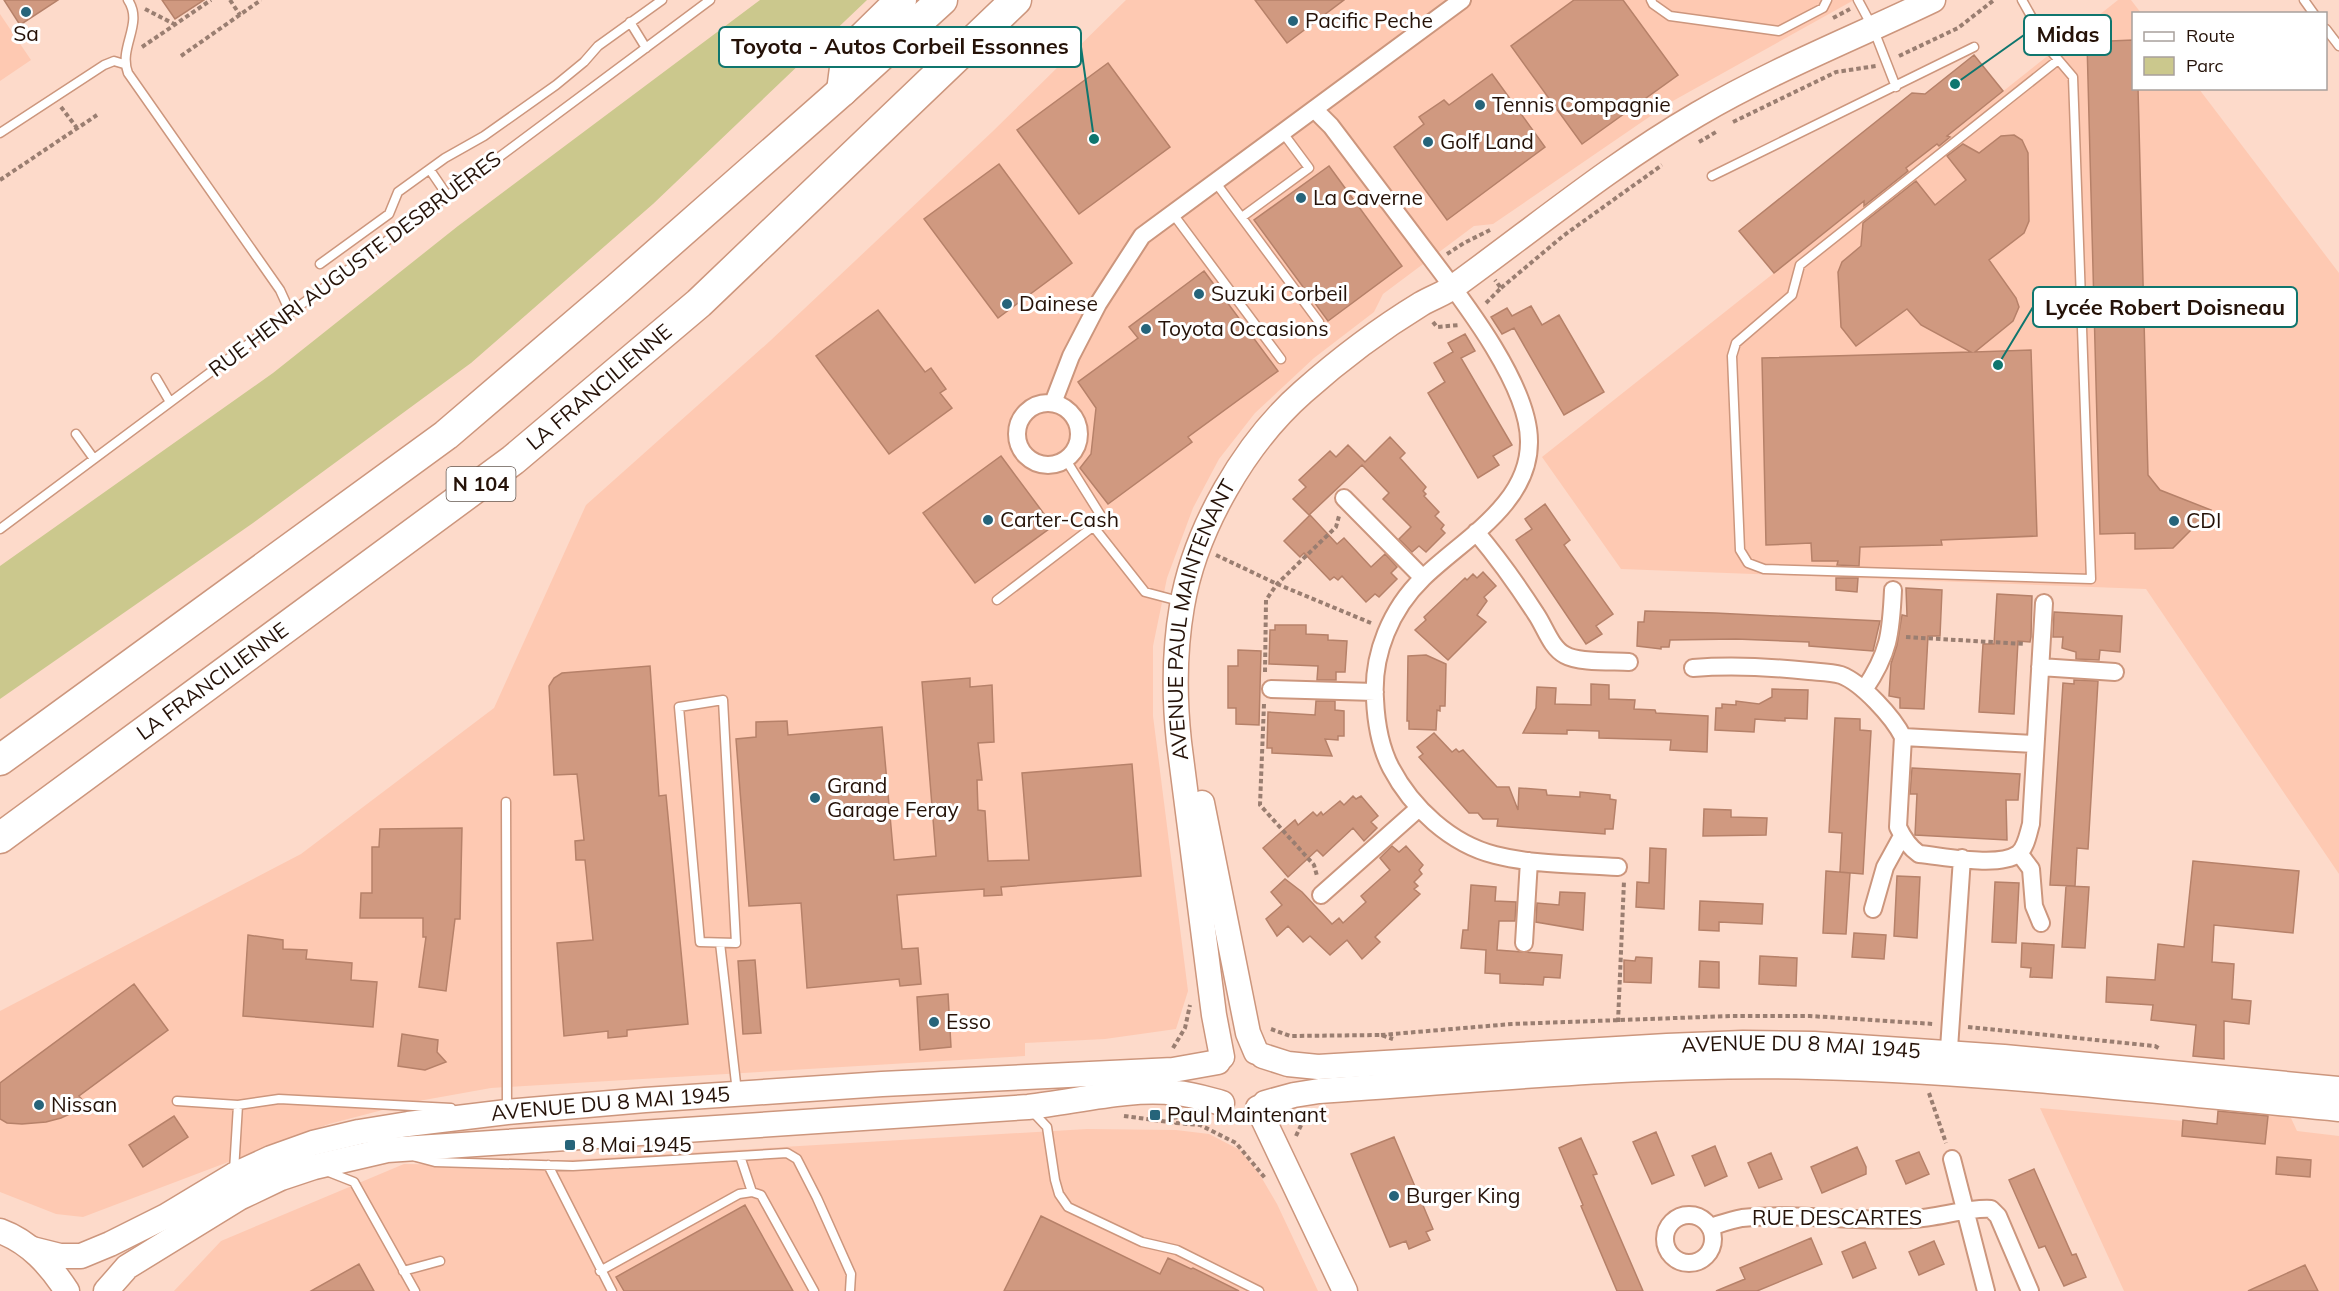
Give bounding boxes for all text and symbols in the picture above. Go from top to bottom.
marker: Sa [19,5,33,19]
place label: Pacific Peche [1305,7,1433,33]
legend [2132,12,2327,90]
marker: Pacific Peche [1286,14,1300,28]
callout: Midas [2024,15,2111,55]
place label: Sa [13,20,39,46]
text: Midas [2036,20,2100,48]
text: Route [2186,24,2235,47]
callout: Toyota - Autos Corbeil Essonnes [719,27,1081,67]
text: Toyota - Autos Corbeil Essonnes [731,32,1069,60]
text: Parc [2186,54,2224,77]
place label: Tennis Compagnie [1492,91,1671,117]
marker: Tennis Compagnie [1473,98,1487,112]
place label: Golf Land [1440,128,1534,154]
marker: Golf Land [1421,135,1435,149]
street label: RUE HENRI AUGUSTE DESBRUÈRES [203,145,506,382]
place label: La Caverne [1313,184,1423,210]
marker: La Caverne [1294,191,1308,205]
place label: Suzuki Corbeil [1211,280,1348,306]
marker: Suzuki Corbeil [1192,287,1206,301]
callout: Lycée Robert Doisneau [2033,287,2297,327]
place label: Dainese [1019,290,1098,316]
text: Lycée Robert Doisneau [2045,293,2285,321]
marker: Dainese [1000,297,1014,311]
place label: Toyota Occasions [1158,315,1329,341]
street label: LA FRANCILIENNE [521,318,676,455]
marker: Toyota Occasions [1139,322,1153,336]
road number: N 104 [446,467,516,501]
street label: AVENUE PAUL MAINTENANT [1162,474,1241,762]
place label: Carter-Cash [1000,506,1119,532]
place label: CDI [2186,507,2222,533]
marker: Carter-Cash [981,513,995,527]
marker: CDI [2167,514,2181,528]
street label: LA FRANCILIENNE [131,616,293,745]
place label: Grand Garage Feray [827,772,959,822]
marker: Grand Garage Feray [808,791,822,805]
place label: Esso [946,1008,991,1034]
marker: Esso [927,1015,941,1029]
street label: AVENUE DU 8 MAI 1945 [1681,1029,1921,1063]
street label: AVENUE DU 8 MAI 1945 [489,1080,731,1126]
place label: Nissan [51,1091,117,1117]
marker: Nissan [32,1098,46,1112]
place label: Paul Maintenant [1167,1101,1327,1127]
marker: Paul Maintenant [1148,1108,1162,1122]
place label: 8 Mai 1945 [582,1131,692,1157]
marker: 8 Mai 1945 [563,1138,577,1152]
place label: Burger King [1406,1182,1520,1208]
marker: Burger King [1387,1189,1401,1203]
street label: RUE DESCARTES [1752,1204,1922,1230]

